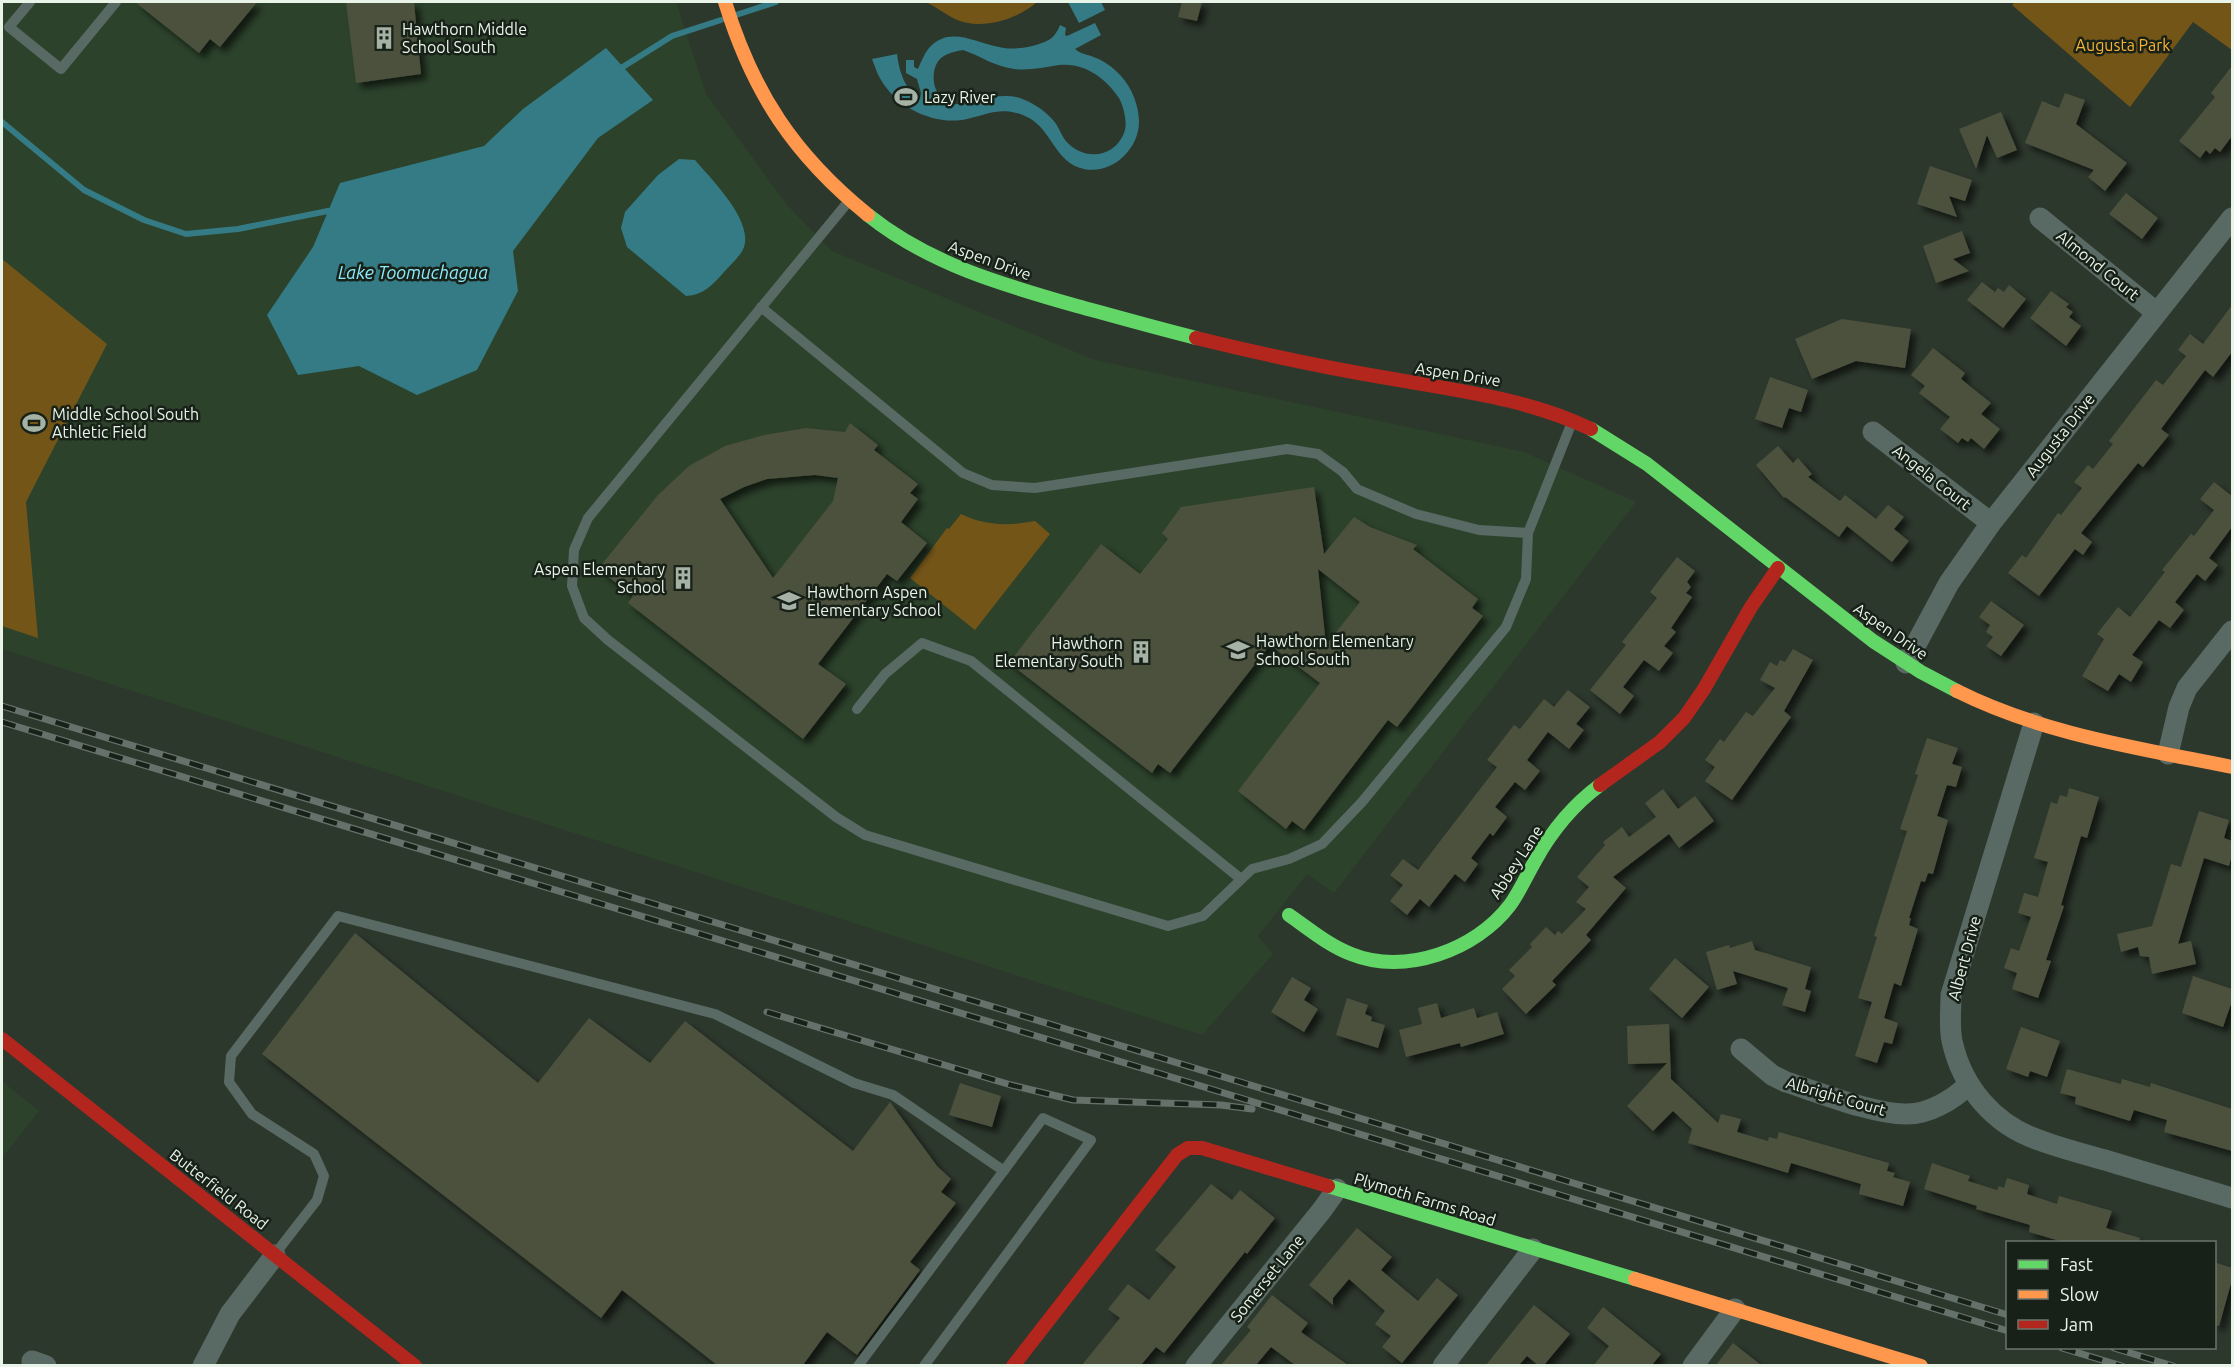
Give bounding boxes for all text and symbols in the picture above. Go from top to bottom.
place label: Hawthorn Middle School South [402,20,527,56]
building icon: Hawthorn Middle School South [371,25,397,51]
park label: Augusta Park [2076,36,2170,54]
sports icon: Lazy River [893,84,919,110]
place label: Lazy River [924,88,996,106]
street label: Almond Court [2053,226,2143,304]
street label: Aspen Drive [946,237,1034,283]
water label: Lake Toomuchagua [338,262,488,282]
street label: Aspen Drive [1414,358,1502,390]
street label: Augusta Drive [2022,390,2098,480]
place label: Middle School South Athletic Field [52,405,199,441]
sports icon: Middle School South Athletic Field [21,410,47,436]
street label: Angela Court [1889,441,1975,514]
place label: Aspen Elementary School [534,560,665,596]
building icon: Aspen Elementary School [670,565,696,591]
place label: Hawthorn Aspen Elementary School [807,583,941,619]
school or university icon: Hawthorn Aspen Elementary School [776,588,802,614]
street label: Aspen Drive [1850,599,1932,663]
place label: Hawthorn Elementary School South [1256,632,1414,668]
place label: Hawthorn Elementary South [995,634,1123,670]
school or university icon: Hawthorn Elementary School South [1225,637,1251,663]
building icon: Hawthorn Elementary South [1128,639,1154,665]
street label: Abbey Lane [1486,822,1546,902]
street label: Albert Drive [1944,914,1984,1002]
street label: Albright Court [1784,1073,1889,1119]
street label: Butterfield Road [166,1145,272,1233]
street label: Plymoth Farms Road [1352,1169,1498,1229]
street label: Somerset Lane [1226,1231,1308,1325]
legend [2006,1241,2216,1349]
text: Fast [2060,1254,2093,1274]
text: Slow [2060,1284,2099,1304]
text: Jam [2060,1314,2094,1334]

